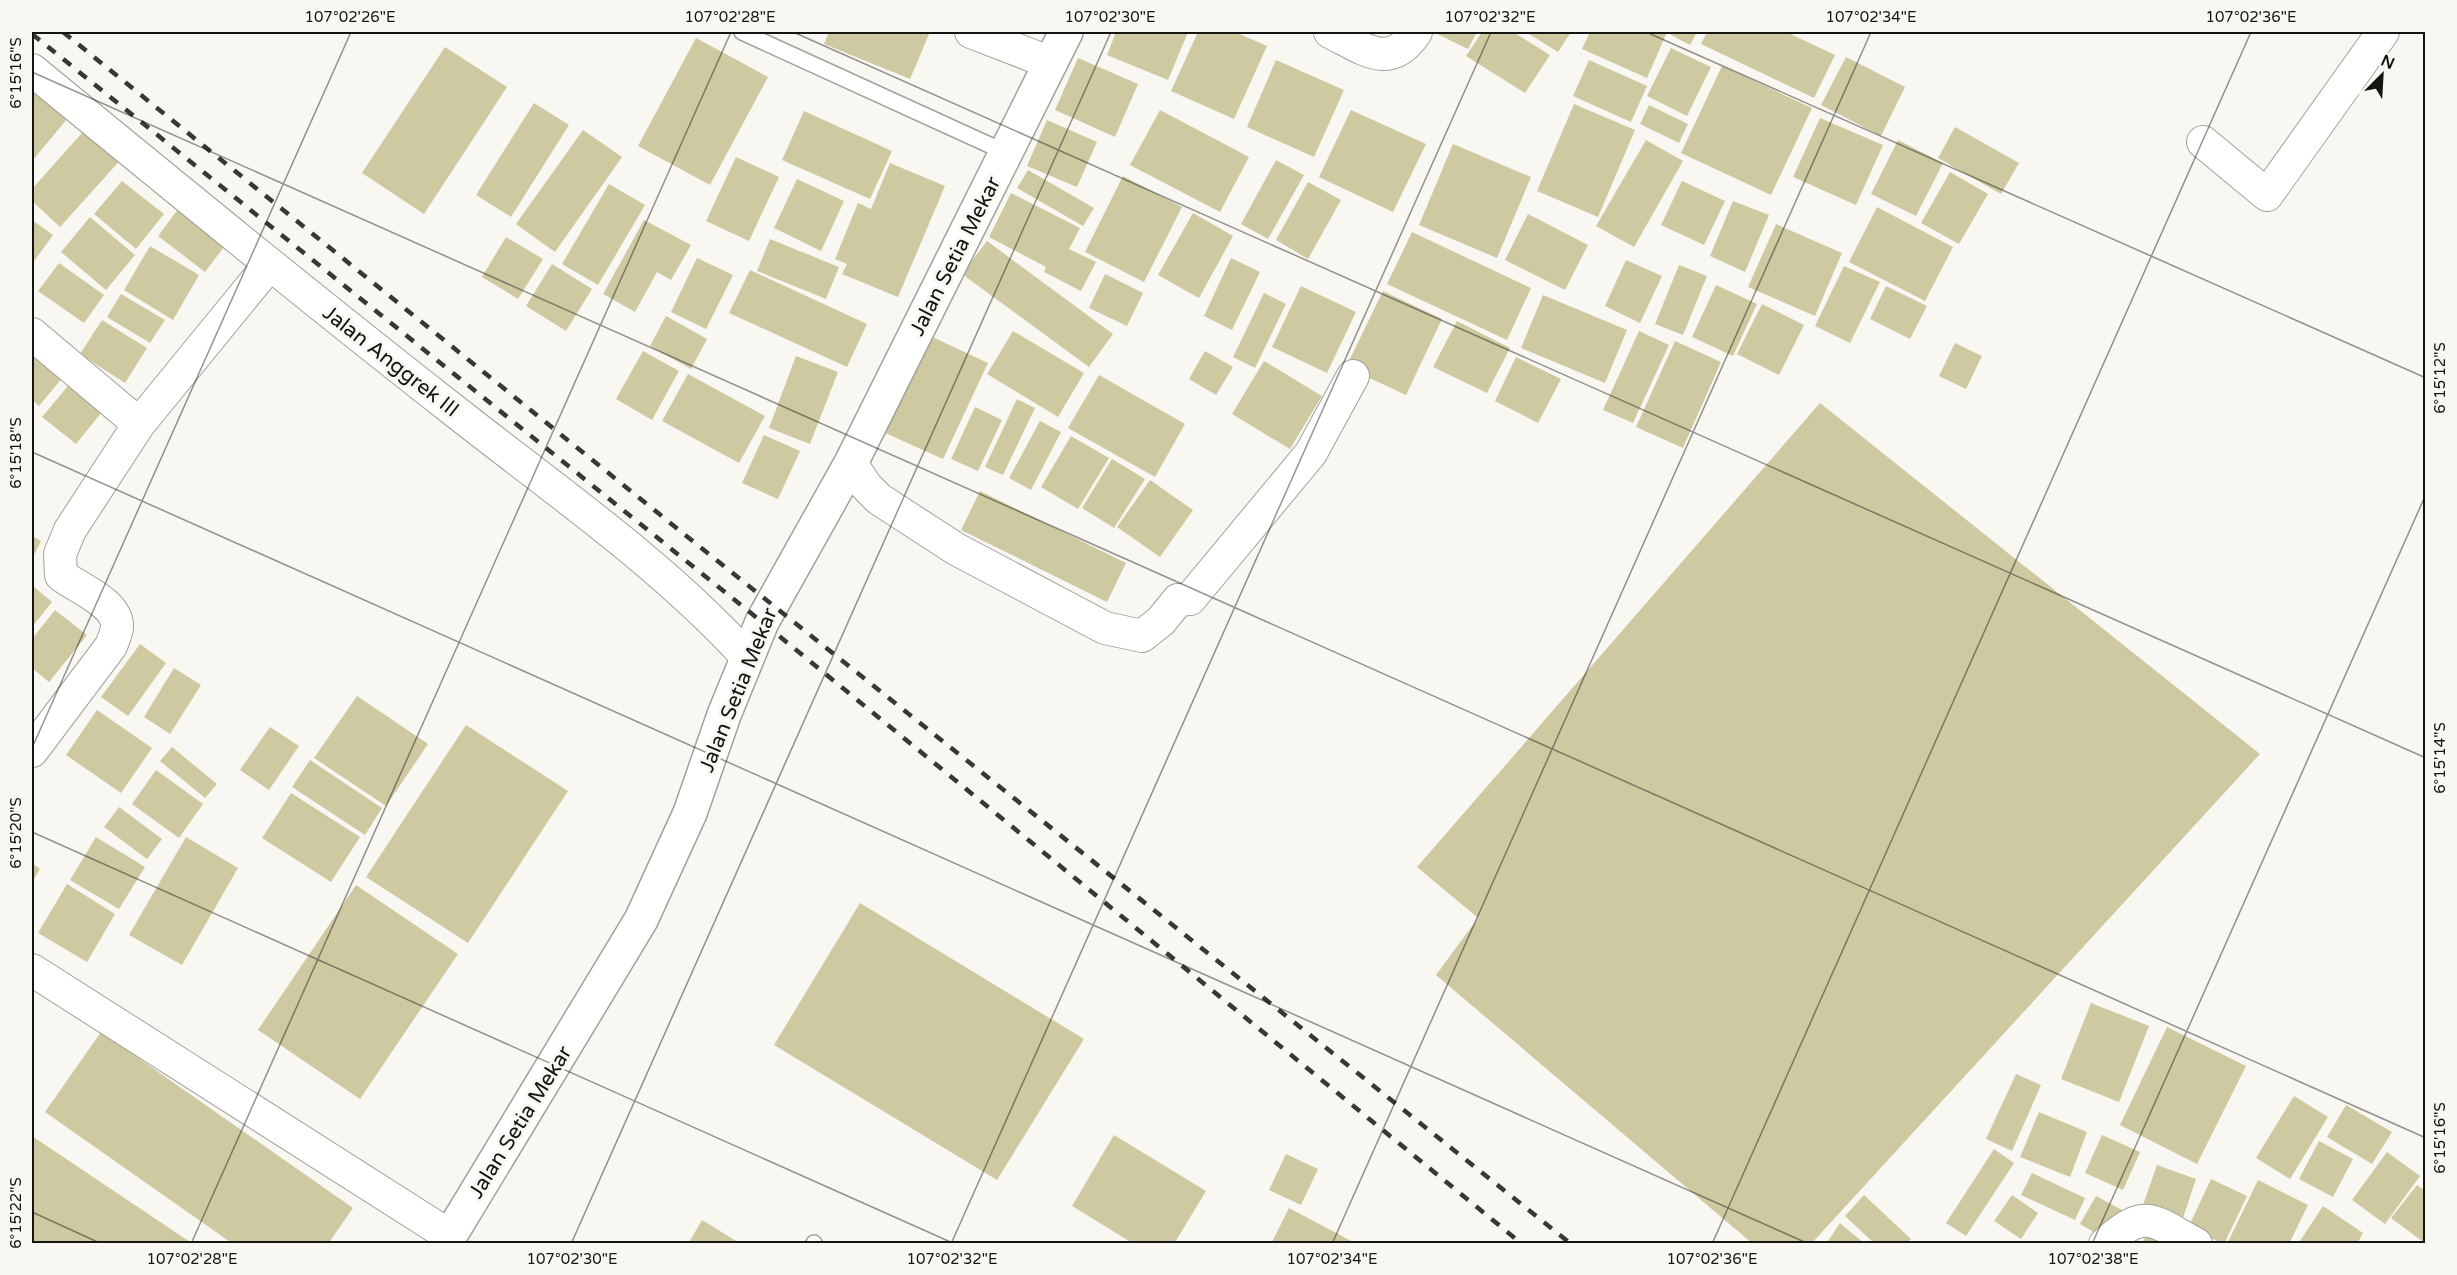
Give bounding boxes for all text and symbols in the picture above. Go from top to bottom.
text: 107°02'26"E [305,8,395,26]
text: 107°02'28"E [685,8,775,26]
text: 107°02'30"E [1065,8,1155,26]
text: 107°02'32"E [1445,8,1535,26]
text: 107°02'34"E [1826,8,1916,26]
text: 107°02'36"E [2206,8,2296,26]
text: 6°15'16"S [7,37,25,109]
north arrow [2352,45,2412,105]
text: N [2378,50,2398,74]
street label: Jalan Setia Mekar [905,173,1006,340]
street label: Jalan Anggrek III [318,300,464,422]
text: 6°15'12"S [2431,342,2449,414]
text: 6°15'18"S [7,417,25,489]
street label: Jalan Setia Mekar [694,604,783,776]
text: 6°15'14"S [2431,722,2449,794]
text: 6°15'20"S [7,797,25,869]
street label: Jalan Setia Mekar [463,1041,577,1203]
text: 6°15'16"S [2431,1102,2449,1174]
text: 6°15'22"S [7,1177,25,1249]
text: 107°02'28"E [147,1250,237,1268]
text: 107°02'30"E [527,1250,617,1268]
text: 107°02'32"E [907,1250,997,1268]
text: 107°02'34"E [1287,1250,1377,1268]
text: 107°02'36"E [1667,1250,1757,1268]
text: 107°02'38"E [2048,1250,2138,1268]

